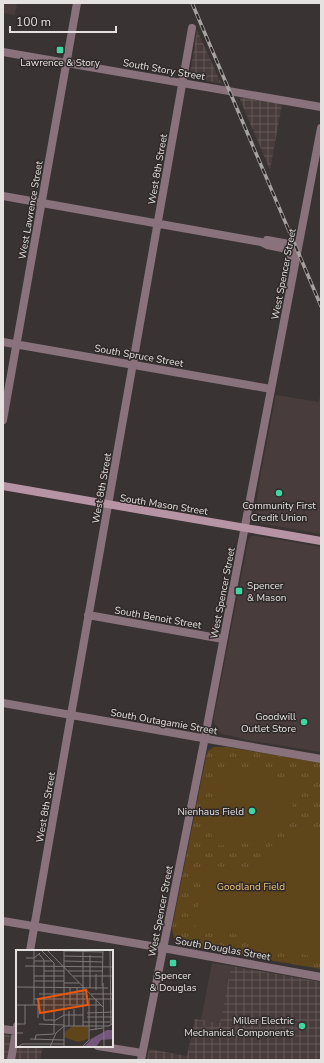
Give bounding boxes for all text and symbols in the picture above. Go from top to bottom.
scale bar [10,8,116,34]
text: 100 m [16,14,51,30]
marker: Lawrence & Story [55,45,65,55]
place label: Lawrence & Story [20,56,101,70]
street label: South Story Street [122,56,206,84]
street label: West 8th Street [145,132,171,206]
street label: West Lawrence Street [15,159,47,261]
street label: West Spencer Street [268,227,300,321]
street label: South Spruce Street [93,341,185,371]
street label: West 8th Street [89,451,115,525]
marker: Community First Credit Union [274,488,284,498]
street label: South Mason Street [119,491,209,519]
place label: Community First Credit Union [242,499,316,525]
street label: West Spencer Street [207,546,239,640]
place label: Spencer & Mason [247,579,286,605]
marker: Spencer & Mason [234,586,244,596]
street label: South Benoit Street [113,603,203,633]
street label: South Outagamie Street [109,706,219,738]
place label: Goodwill Outlet Store [241,710,296,736]
marker: Goodwill Outlet Store [299,717,309,727]
street label: West 8th Street [33,770,59,844]
place label: Nienhaus Field [177,805,244,819]
marker: Nienhaus Field [247,806,257,816]
street label: West Spencer Street [145,864,177,958]
park label: Goodland Field [217,880,285,894]
street label: South Douglas Street [174,934,272,964]
inset map [16,950,113,1047]
marker: Spencer & Douglas [168,958,178,968]
place label: Spencer & Douglas [149,969,197,995]
place label: Miller Electric Mechanical Components [184,1014,294,1040]
marker: Miller Electric Mechanical Components [297,1021,307,1031]

